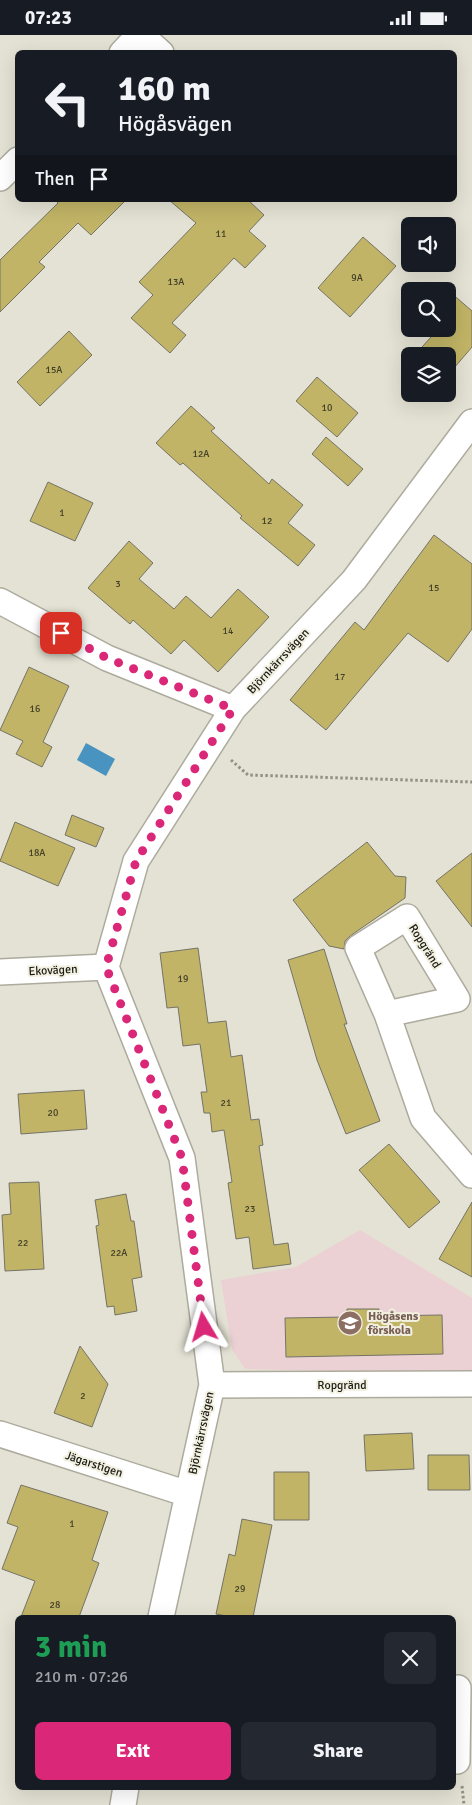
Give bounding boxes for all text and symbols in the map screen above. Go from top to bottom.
text: 07:23 [25,6,72,30]
text: 160 m [118,67,211,110]
icon: left [35,70,100,135]
text: Högåsvägen [118,110,232,137]
icon: arrive [85,165,113,193]
text: Then [35,167,75,191]
map controls [401,217,456,402]
button: sound [401,217,456,272]
house number: 11 [216,228,226,240]
house number: 9A [351,272,363,284]
house number: 13A [168,276,184,288]
button: search [401,282,456,337]
button: layers [401,347,456,402]
house number: 15A [46,364,62,376]
house number: 10 [322,402,332,414]
house number: 12A [193,448,209,460]
house number: 1 [59,507,65,519]
house number: 12 [262,515,272,527]
house number: 3 [115,578,121,590]
house number: 15 [429,582,439,594]
pin [40,612,82,654]
icon: arrive [47,619,75,647]
house number: 14 [223,625,234,637]
street label: Björnkärrsvägen [244,625,313,697]
house number: 17 [335,671,345,683]
house number: 16 [30,703,40,715]
house number: 18A [29,847,45,859]
street label: Ropgränd [405,921,444,971]
street label: Ekovägen [28,962,78,979]
house number: 19 [178,973,188,985]
house number: 21 [221,1097,231,1109]
house number: 20 [48,1107,58,1119]
house number: 23 [245,1203,255,1215]
house number: 22 [18,1237,28,1249]
house number: 22A [111,1247,127,1259]
position arrow [177,1300,229,1352]
place label: Högåsens förskola [367,1309,419,1338]
school or university icon: Högåsens förskola [337,1310,363,1336]
street label: Ropgränd [317,1378,367,1393]
house number: 2 [80,1390,86,1402]
street label: Björnkärrsvägen [185,1390,218,1476]
street label: Jägarstigen [63,1448,125,1481]
house number: 1 [69,1518,75,1530]
house number: 29 [235,1583,245,1595]
house number: 28 [50,1599,60,1611]
text: 3 min [35,1629,107,1666]
button: close [384,1632,436,1684]
text: 210 m · 07:26 [35,1667,128,1687]
button: Exit [35,1722,231,1780]
button: Share [241,1722,436,1780]

